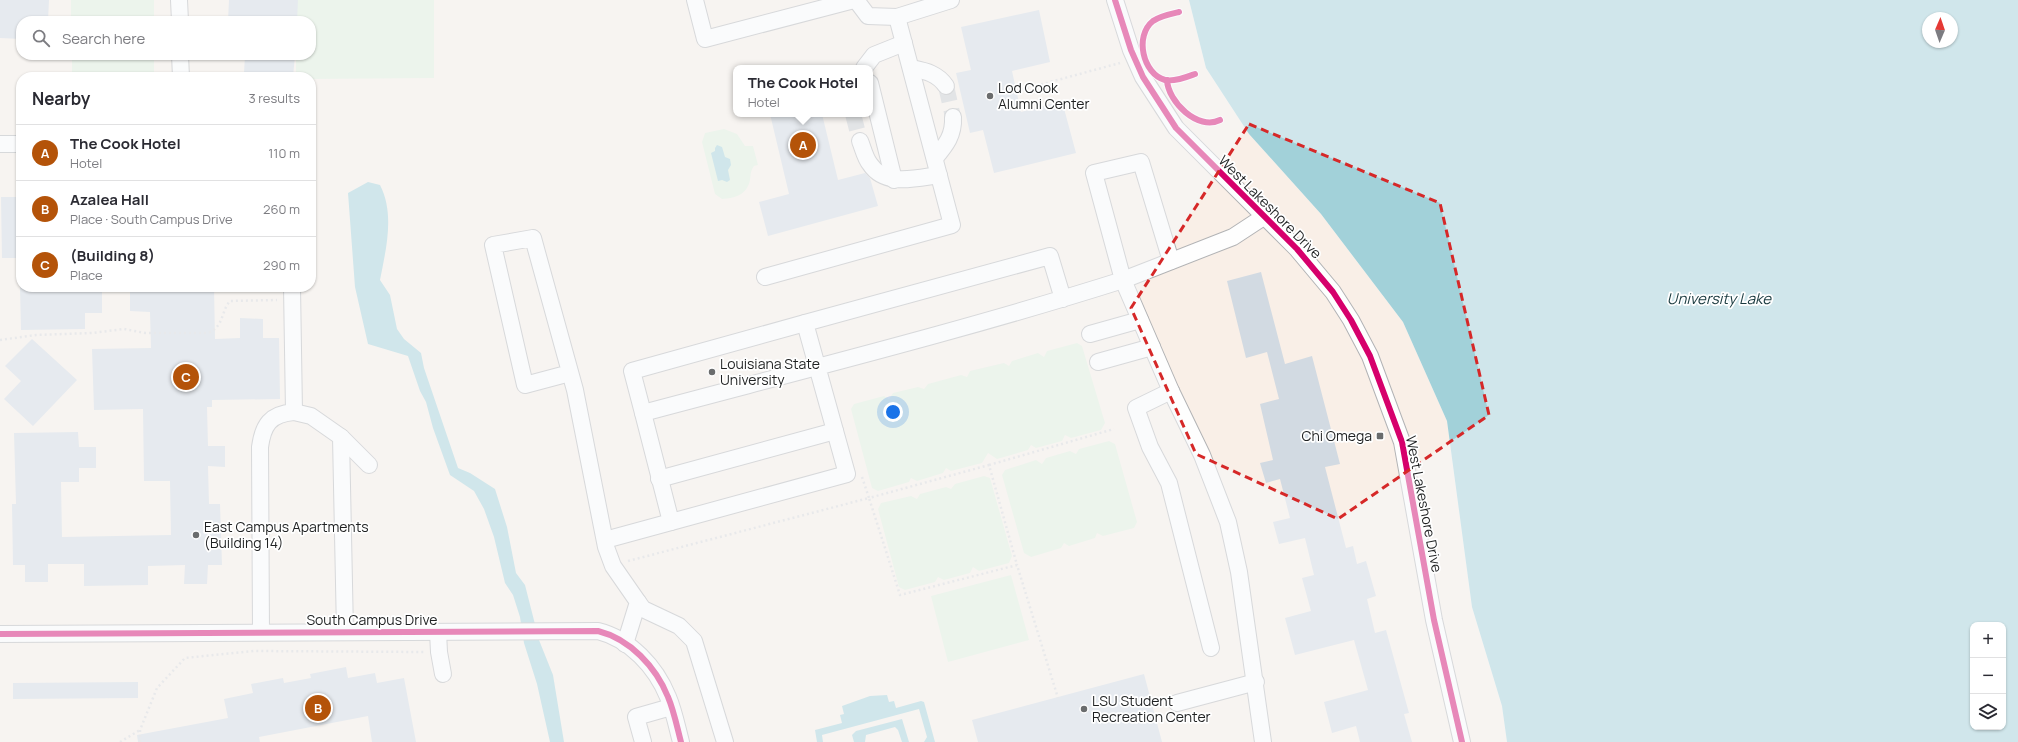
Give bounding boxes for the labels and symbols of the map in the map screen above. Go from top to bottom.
north arrow [1922,12,1958,48]
place label: Lod Cook Alumni Center [998,78,1090,113]
marker: Lod Cook Alumni Center [985,91,995,101]
pin: A [790,130,816,160]
street label: West Lakeshore Drive [1215,151,1326,262]
water label: University Lake [1667,288,1772,309]
place label: Louisiana State University [720,354,820,389]
pin: C [173,362,199,392]
marker: Louisiana State University [707,367,717,377]
your location [883,402,903,422]
place label: Chi Omega [1301,426,1372,445]
marker: Chi Omega [1375,431,1385,441]
street label: West Lakeshore Drive [1402,434,1447,574]
place label: East Campus Apartments (Building 14) [204,517,369,552]
marker: East Campus Apartments (Building 14) [191,530,201,540]
street label: South Campus Drive [306,610,438,629]
place label: LSU Student Recreation Center [1092,691,1211,726]
pin: B [305,693,331,723]
marker: LSU Student Recreation Center [1079,704,1089,714]

